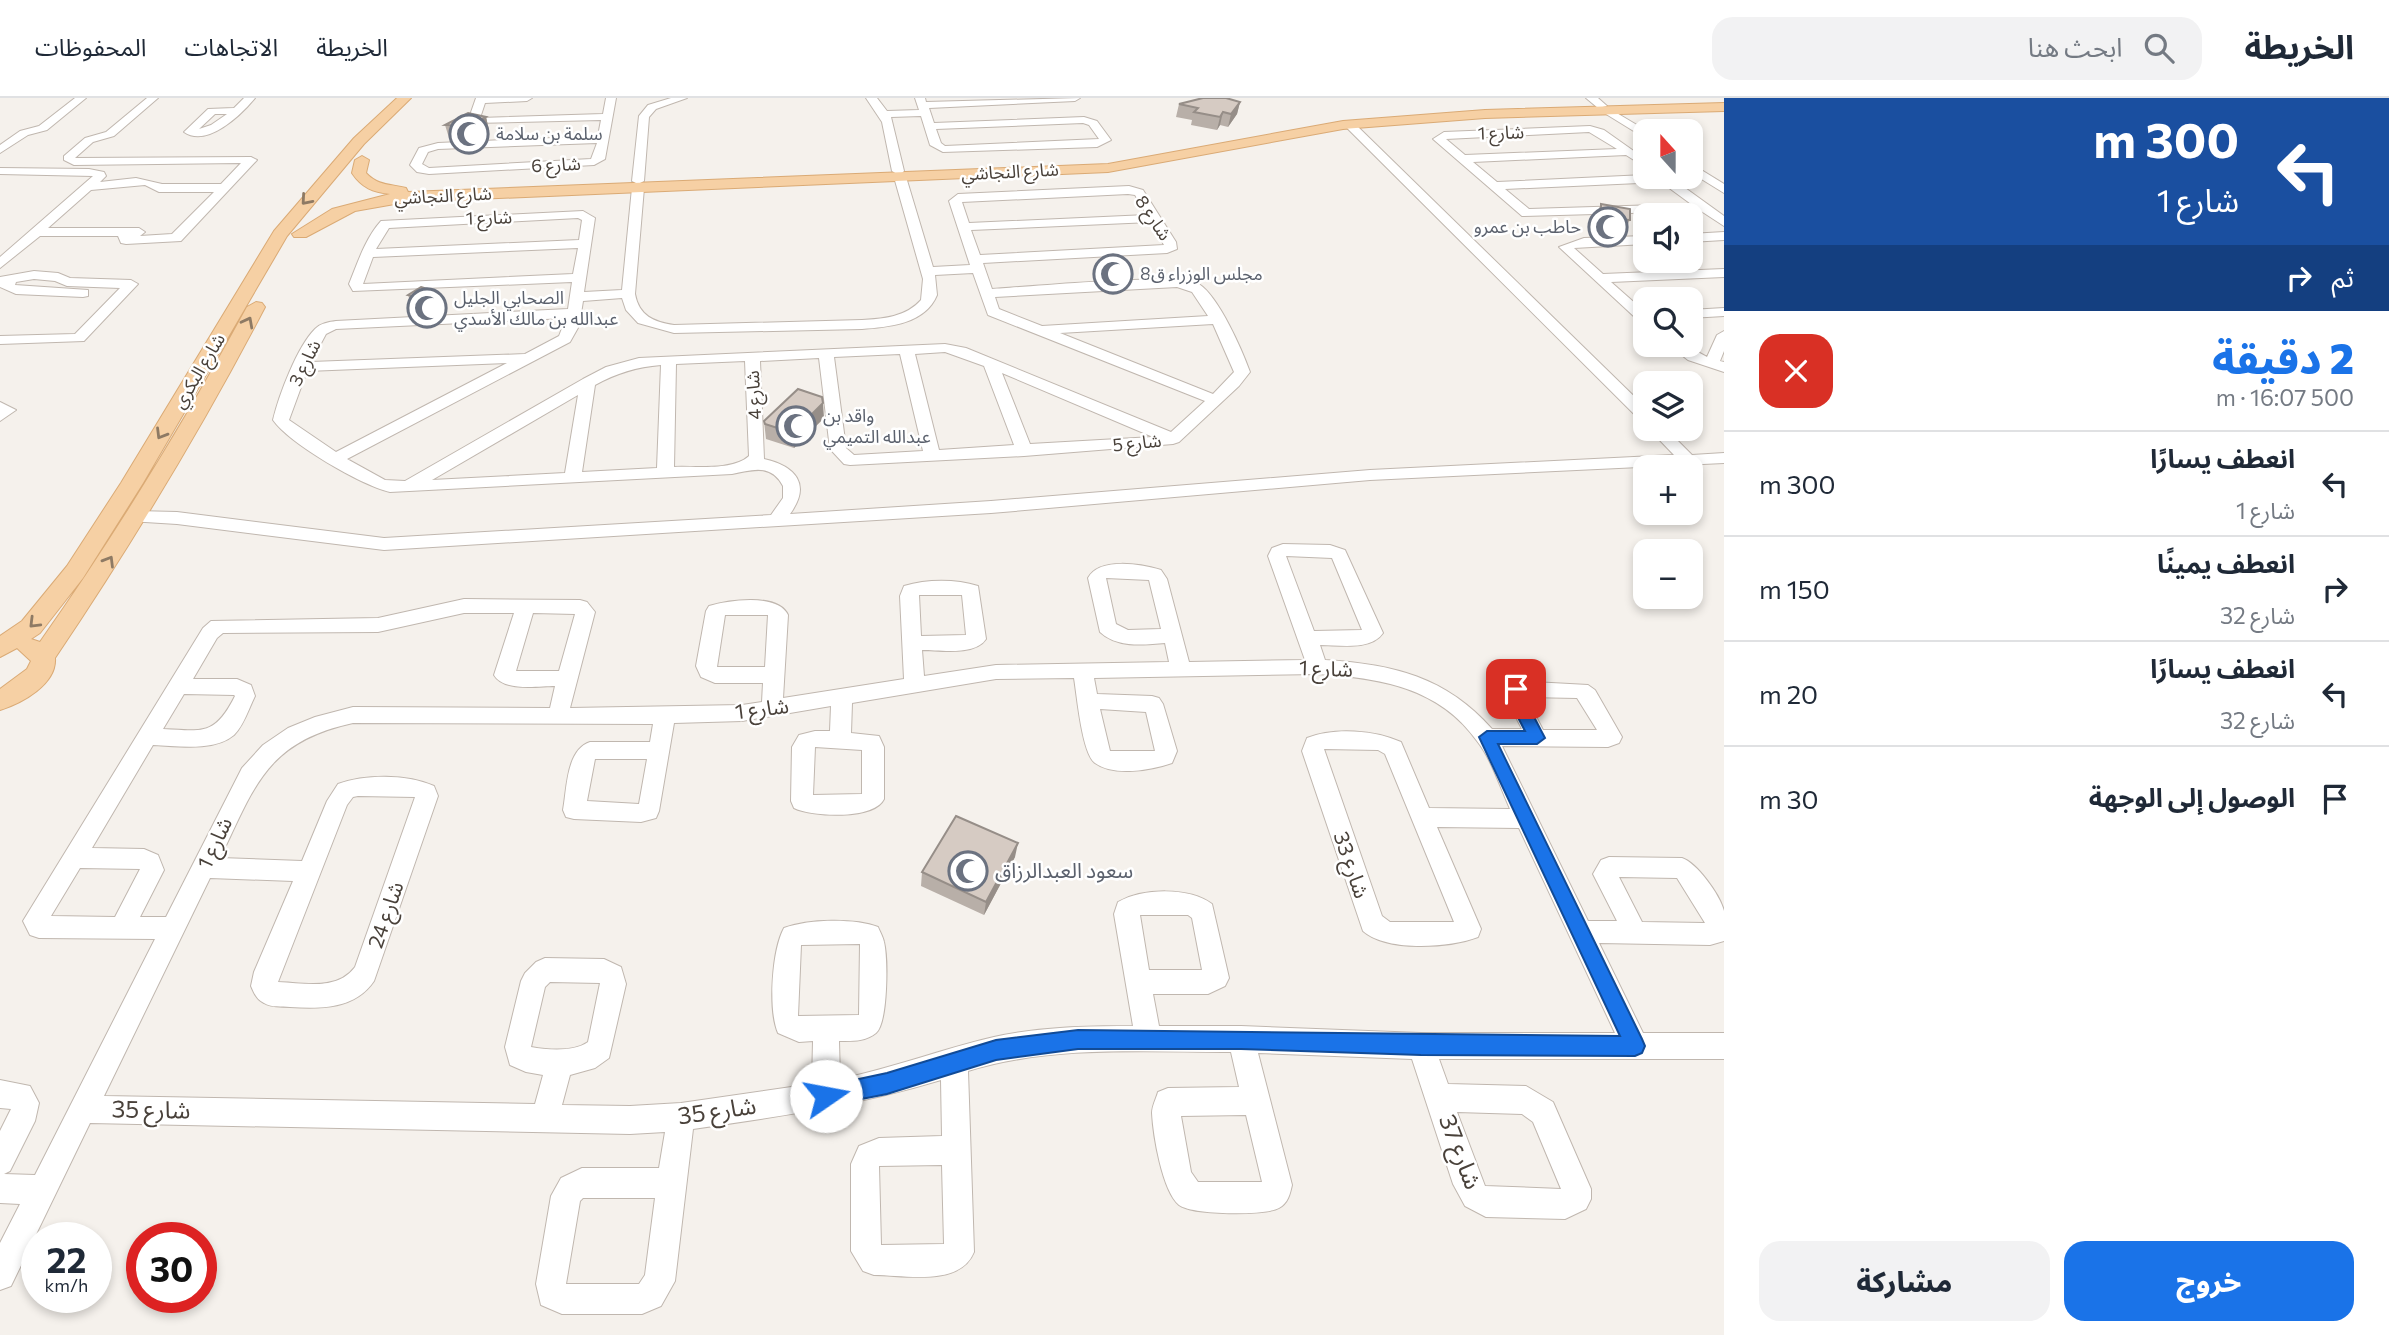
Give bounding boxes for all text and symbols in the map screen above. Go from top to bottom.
search box [1712,17,2202,80]
text: الخريطة [2244,25,2354,66]
icon: search [2140,29,2178,67]
text: ابحث هنا [2028,31,2122,62]
text: المحفوظات [35,32,146,61]
text: الاتجاهات [184,32,278,61]
text: الخريطة [316,32,388,61]
text: 300 m [2093,108,2239,168]
mosque icon: سلمة بن سلامة [448,113,490,155]
north arrow [1633,119,1703,189]
map controls [1633,119,1703,609]
street label: شارع 1 [1477,120,1525,148]
place label: سلمة بن سلامة [496,122,603,145]
icon: left [2263,126,2354,217]
street label: شارع 6 [531,152,581,180]
street label: شارع النجاشي [961,157,1060,189]
text: شارع 1 [2157,179,2239,219]
street label: شارع النجاشي [394,181,493,213]
street label: شارع 8 [1128,191,1177,246]
one-way arrow [302,192,315,205]
button: sound [1633,203,1703,273]
street label: شارع 1 [465,205,513,233]
mosque icon: حاطب بن عمرو [1587,206,1629,248]
place label: حاطب بن عمرو [1474,215,1581,238]
mosque icon: مجلس الوزراء ق8 [1092,253,1134,295]
icon: right [2280,259,2318,297]
text: ثم [2332,261,2354,292]
place label: مجلس الوزراء ق8 [1140,262,1263,285]
place label: الصحابي الجليل عبدالله بن مالك الأسدي [454,286,618,332]
mosque icon: الصحابي الجليل عبدالله بن مالك الأسدي [406,287,448,329]
button: search [1633,287,1703,357]
one-way arrow [240,317,253,329]
street label: شارع البكري [167,329,233,414]
text: 2 دقيقة [2212,331,2354,383]
button: close [1759,334,1833,408]
street label: شارع 3 [284,336,328,391]
street label: شارع 4 [741,370,769,420]
button: layers [1633,371,1703,441]
text: 500 m · 16:07 [2216,383,2354,411]
place label: واقد بن عبدالله التميمي [823,404,931,450]
mosque icon: واقد بن عبدالله التميمي [775,405,817,447]
one-way arrow [156,427,169,440]
street label: شارع 5 [1111,429,1163,459]
text: انعطف يسارًا [2150,442,2295,473]
button: + [1633,455,1703,525]
icon: left [2316,465,2354,503]
text: 300 m [1759,468,1835,499]
text: شارع 1 [2236,496,2295,524]
button: − [1633,539,1703,609]
text: انعطف يمينًا [2157,547,2295,578]
one-way arrow [100,556,113,569]
icon: right [2316,570,2354,608]
text: 150 m [1759,573,1830,604]
text: شارع 32 [2220,601,2295,629]
one-way arrow [29,614,42,627]
text: انعطف يسارًا [2150,652,2295,683]
street label: شارع 1 [1299,654,1353,685]
pin [1486,659,1546,719]
icon: arrive [1497,670,1535,708]
icon: left [2316,675,2354,713]
text: 20 m [1759,678,1818,709]
street label: شارع 1 [734,692,791,727]
text: شارع 32 [2220,706,2295,734]
icon: arrive [2316,780,2354,818]
text: الوصول إلى الوجهة [2089,781,2295,812]
text: 30 m [1759,783,1818,814]
street label: شارع 1 [191,813,240,874]
street label: شارع 33 [1326,828,1375,902]
mosque icon: سعود العبدالرزاق [947,850,989,892]
place label: سعود العبدالرزاق [995,857,1133,883]
street label: شارع 24 [362,878,411,952]
position arrow [789,1059,863,1133]
street label: شارع 35 [676,1090,758,1133]
street label: شارع 35 [111,1093,191,1128]
street label: شارع 37 [1430,1110,1489,1194]
speed limit sign: 30 [126,1222,217,1313]
text: 22 [47,1237,86,1280]
button: مشاركة [1759,1241,2050,1321]
button: خروج [2064,1241,2354,1321]
text: km/h [45,1274,88,1296]

